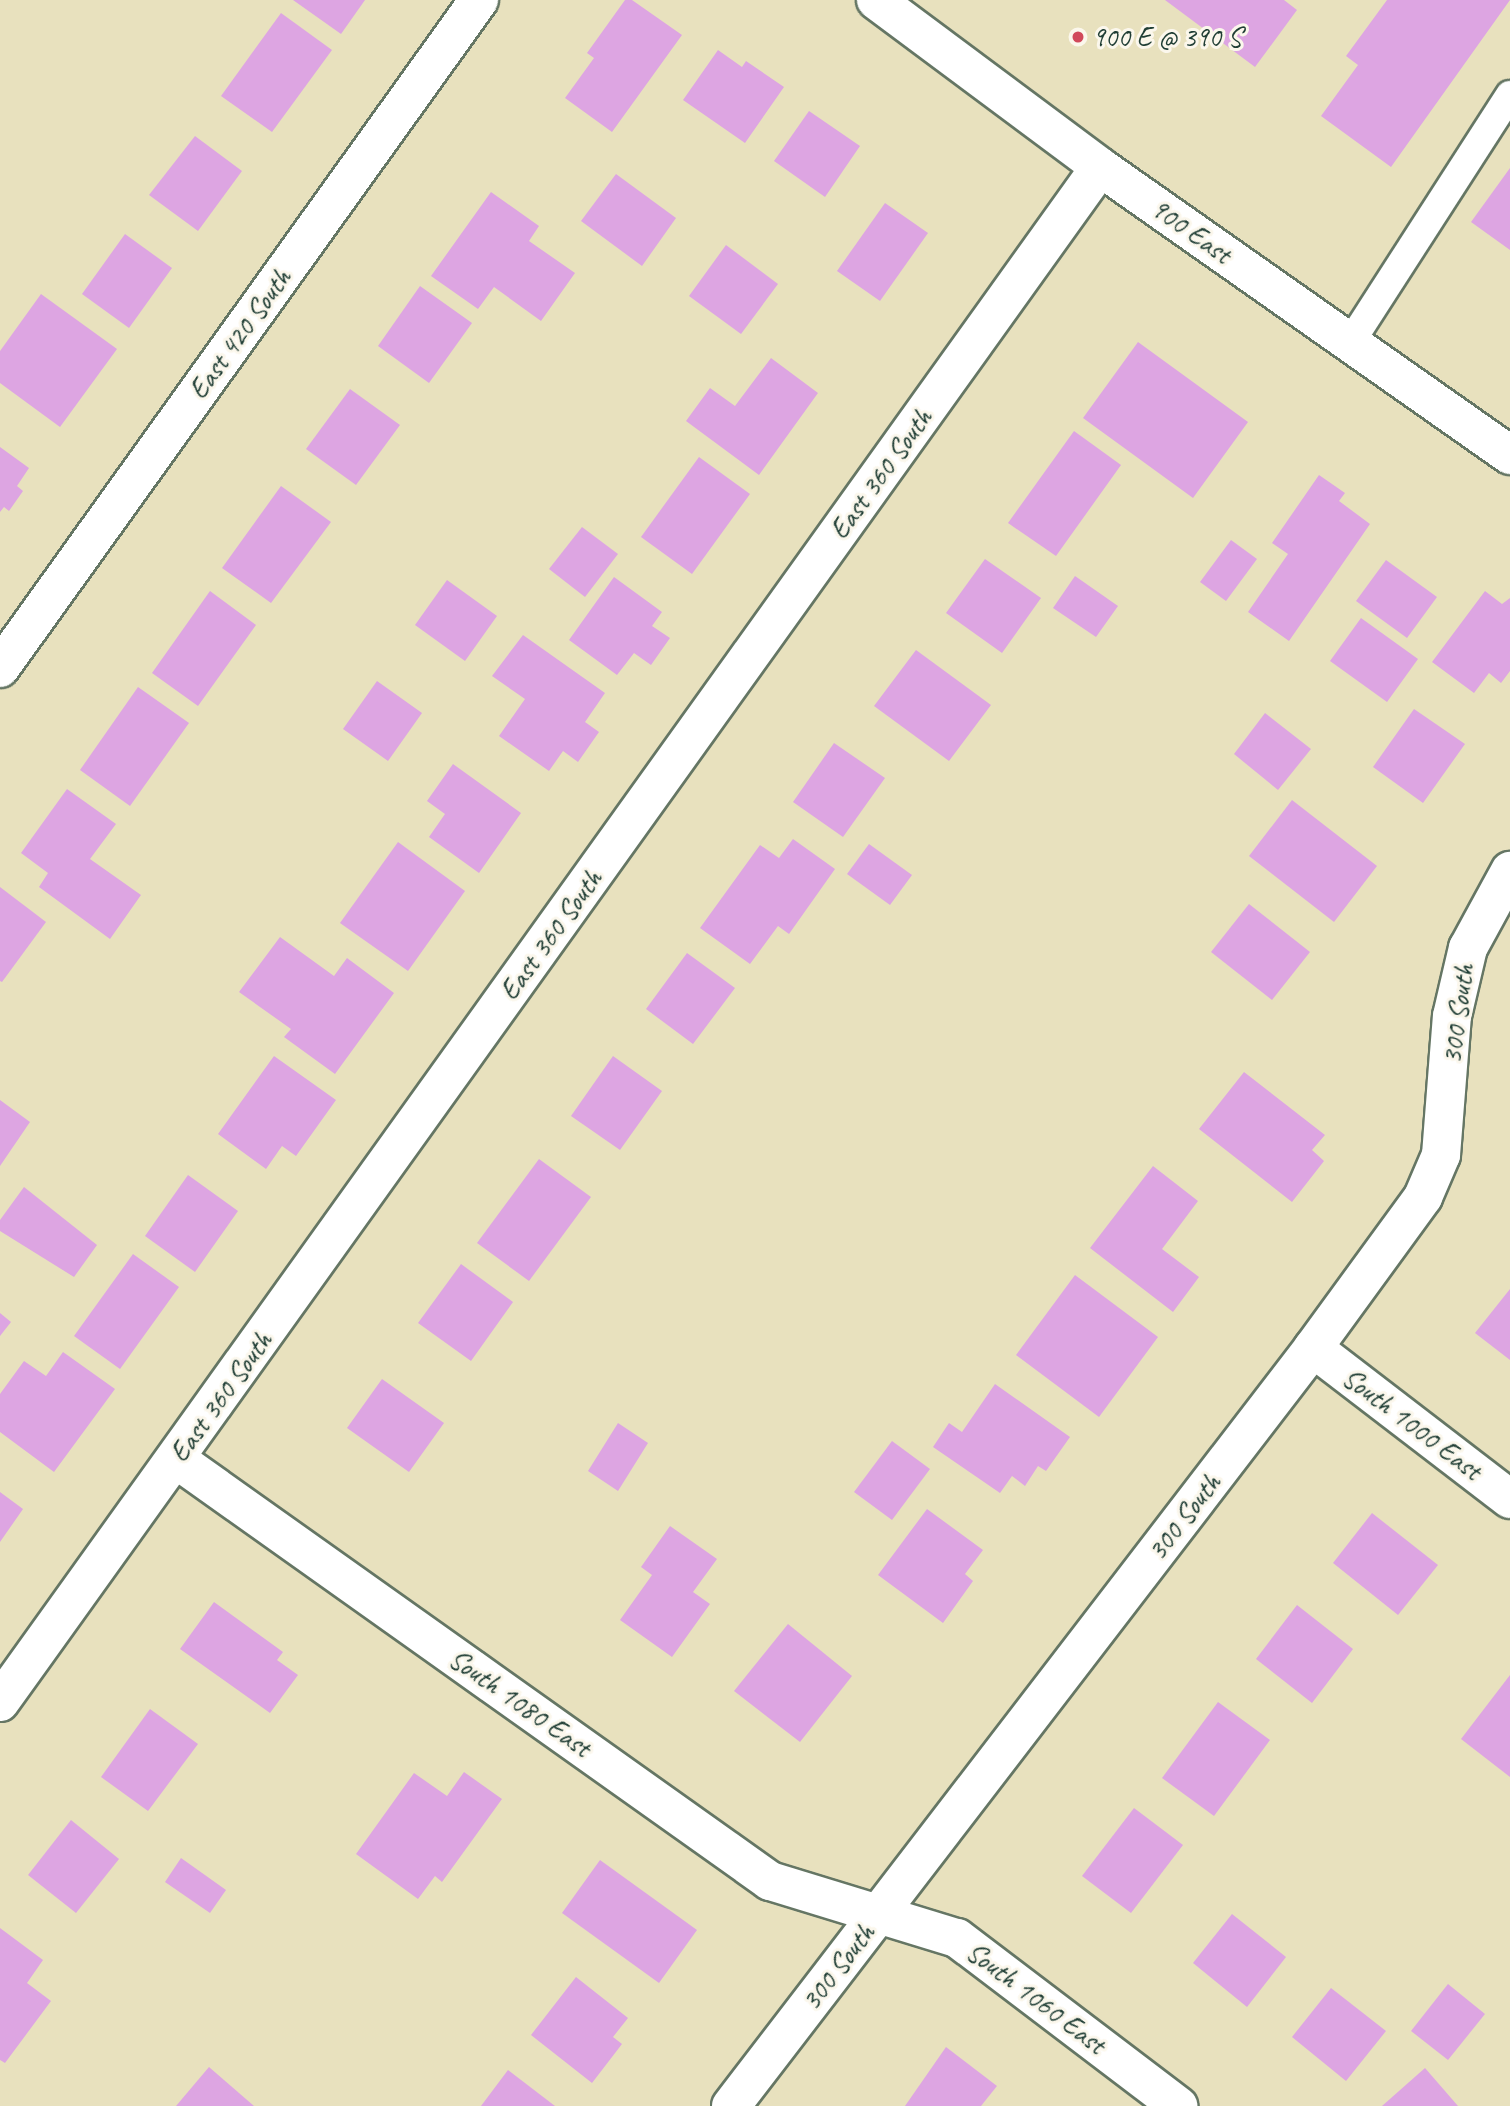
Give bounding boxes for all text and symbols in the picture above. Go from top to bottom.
place label: 900 E @ 390 S [1092,20,1241,54]
marker: 900 E @ 390 S [1070,29,1086,45]
street label: 900 East [1144,191,1238,271]
street label: East 420 South [182,262,298,406]
street label: East 360 South [823,402,939,546]
street label: East 360 South [493,863,609,1007]
street label: 300 South [1434,962,1482,1066]
street label: East 360 South [163,1325,279,1469]
street label: South 1000 East [1336,1361,1488,1487]
street label: 300 South [1140,1467,1228,1567]
street label: South 1080 East [443,1642,597,1764]
street label: 300 South [794,1917,882,2017]
street label: South 1060 East [960,1935,1112,2061]

